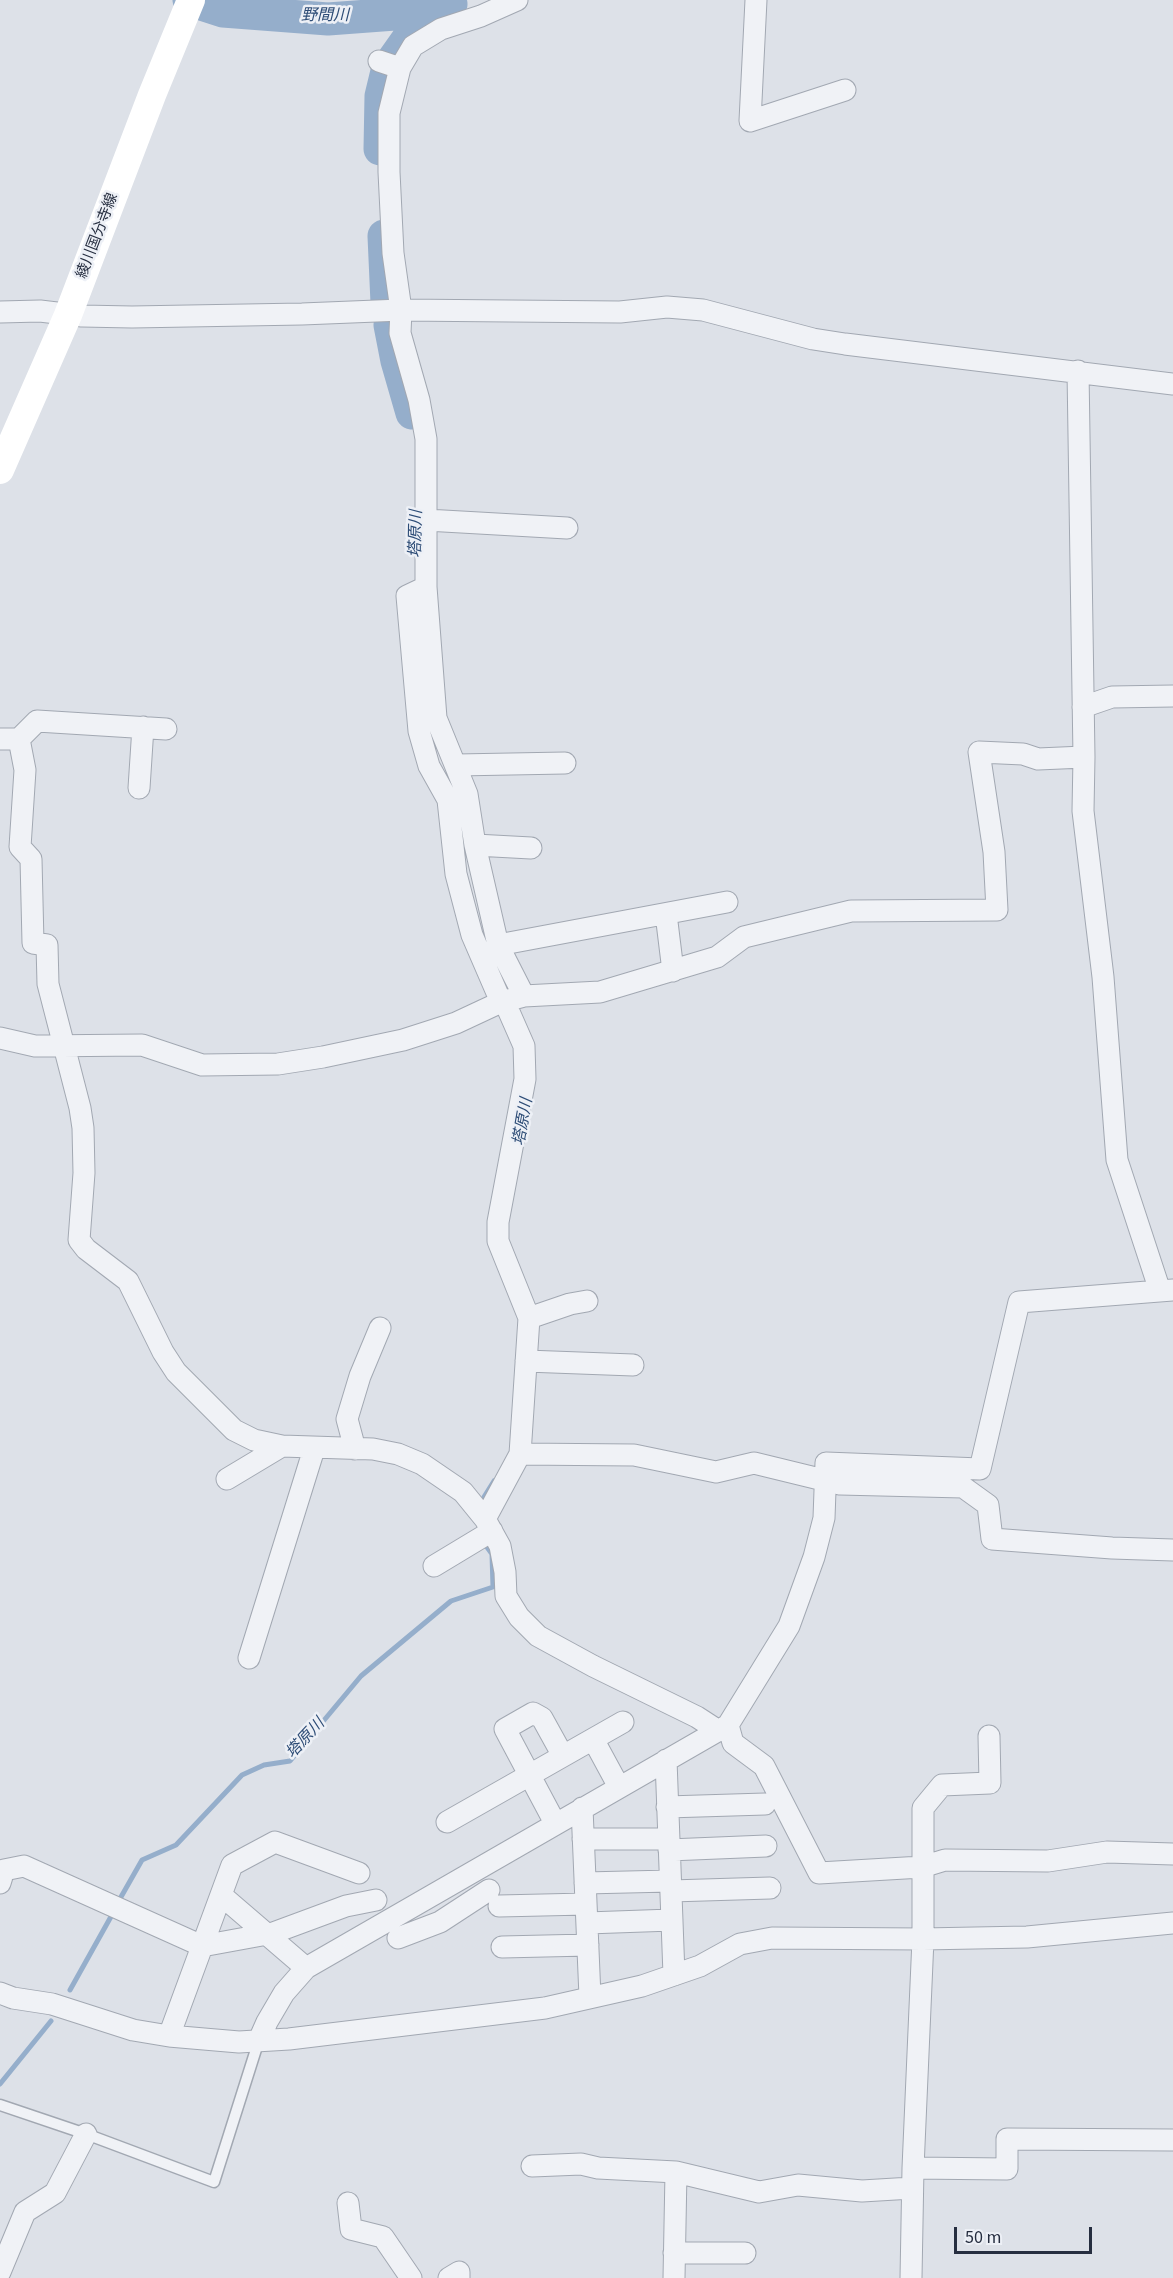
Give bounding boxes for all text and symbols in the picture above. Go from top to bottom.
water label: 野間川 [301,6,349,26]
street label: 綾川国分寺線 [73,191,123,281]
water label: 塔原川 [407,510,427,558]
water label: 塔原川 [510,1097,538,1147]
water label: 塔原川 [283,1715,329,1763]
scale bar [957,2215,1095,2253]
text: 50 m [965,2225,1001,2250]

